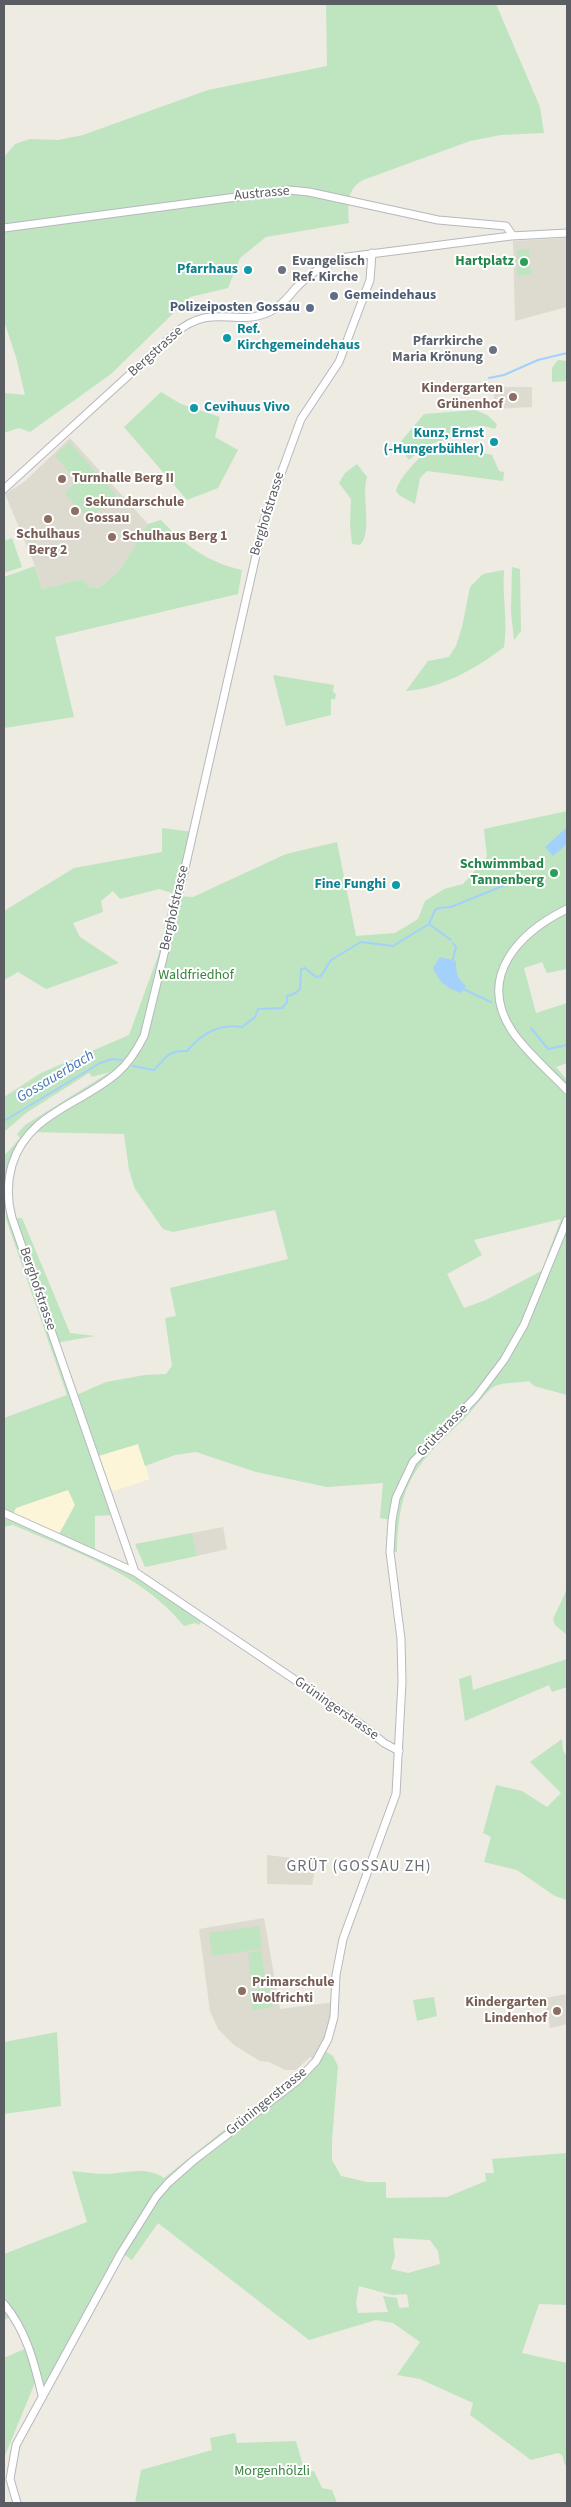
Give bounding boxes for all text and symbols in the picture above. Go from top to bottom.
street label: Austrasse [234,183,290,205]
place label: Evangelisch Ref. Kirche [292,254,365,286]
place label: Hartplatz [455,254,514,270]
marker: Hartplatz [518,256,530,268]
place label: Pfarrhaus [177,262,238,278]
marker: Pfarrhaus [242,264,254,276]
marker: Evangelisch Ref. Kirche [276,264,288,276]
place label: Gemeindehaus [344,288,436,304]
marker: Gemeindehaus [328,290,340,302]
place label: Polizeiposten Gossau [170,300,300,316]
marker: Polizeiposten Gossau [304,302,316,314]
place label: Ref. Kirchgemeindehaus [237,322,360,354]
street label: Bergstrasse [125,323,187,381]
marker: Ref. Kirchgemeindehaus [221,332,233,344]
place label: Pfarrkirche Maria Krönung [392,334,483,367]
marker: Pfarrkirche Maria Krönung [487,344,499,356]
place label: Kindergarten Grünenhof [421,381,503,414]
marker: Kindergarten Grünenhof [507,391,519,403]
place label: Cevihuus Vivo [204,400,290,416]
marker: Cevihuus Vivo [188,402,200,414]
place label: Kunz, Ernst (-Hungerbühler) [383,426,484,458]
marker: Kunz, Ernst (-Hungerbühler) [488,436,500,448]
street label: Berghofstrasse [247,470,289,558]
place label: Turnhalle Berg II [72,471,174,487]
marker: Turnhalle Berg II [56,473,68,485]
place label: Sekundarschule Gossau [85,495,184,528]
marker: Sekundarschule Gossau [69,505,81,517]
marker: Schulhaus Berg 2 [42,513,54,525]
place label: Schulhaus Berg 2 [16,527,80,560]
place label: Schulhaus Berg 1 [122,529,227,545]
marker: Schulhaus Berg 1 [106,531,118,543]
place label: Schwimmbad Tannenberg [460,857,544,890]
street label: Berghofstrasse [157,864,193,952]
marker: Schwimmbad Tannenberg [548,867,560,879]
place label: Fine Funghi [314,877,386,893]
marker: Fine Funghi [390,879,402,891]
park label: Waldfriedhof [158,968,234,984]
water label: Gossauerbach [14,1047,98,1107]
street label: Berghofstrasse [15,1245,59,1333]
street label: Grütstrasse [414,1401,472,1461]
street label: Grüningerstrasse [291,1674,381,1744]
district label: GRÜT (GOSSAU ZH) [284,1857,434,1877]
place label: Primarschule Wolfrichti [252,1975,335,2008]
marker: Primarschule Wolfrichti [236,1985,248,1997]
place label: Kindergarten Lindenhof [465,1995,547,2028]
marker: Kindergarten Lindenhof [551,2005,563,2017]
street label: Grüningerstrasse [223,2064,311,2140]
park label: Morgenhölzli [234,2464,310,2480]

